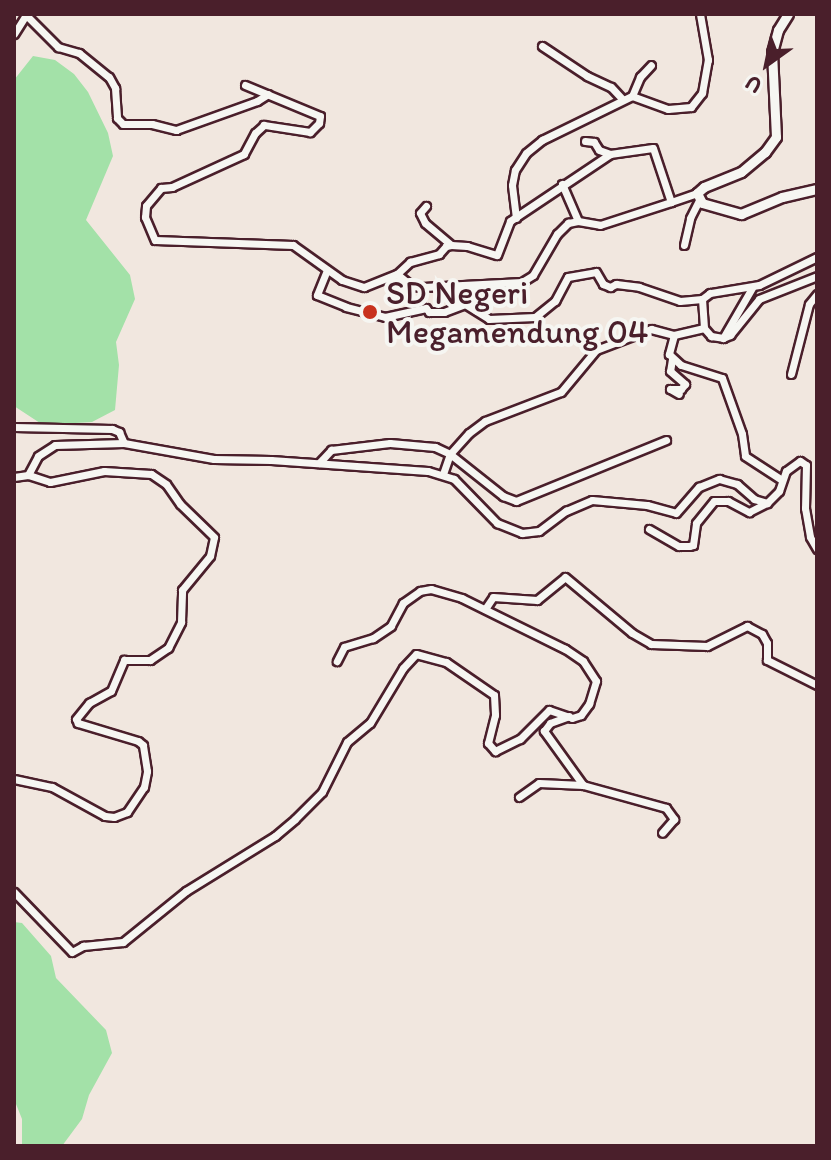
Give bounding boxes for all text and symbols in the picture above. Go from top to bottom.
north arrow [727,24,807,104]
text: U [740,69,767,100]
place label: SD Negeri Megamendung 04 [386,272,648,352]
marker: SD Negeri Megamendung 04 [361,303,379,321]

